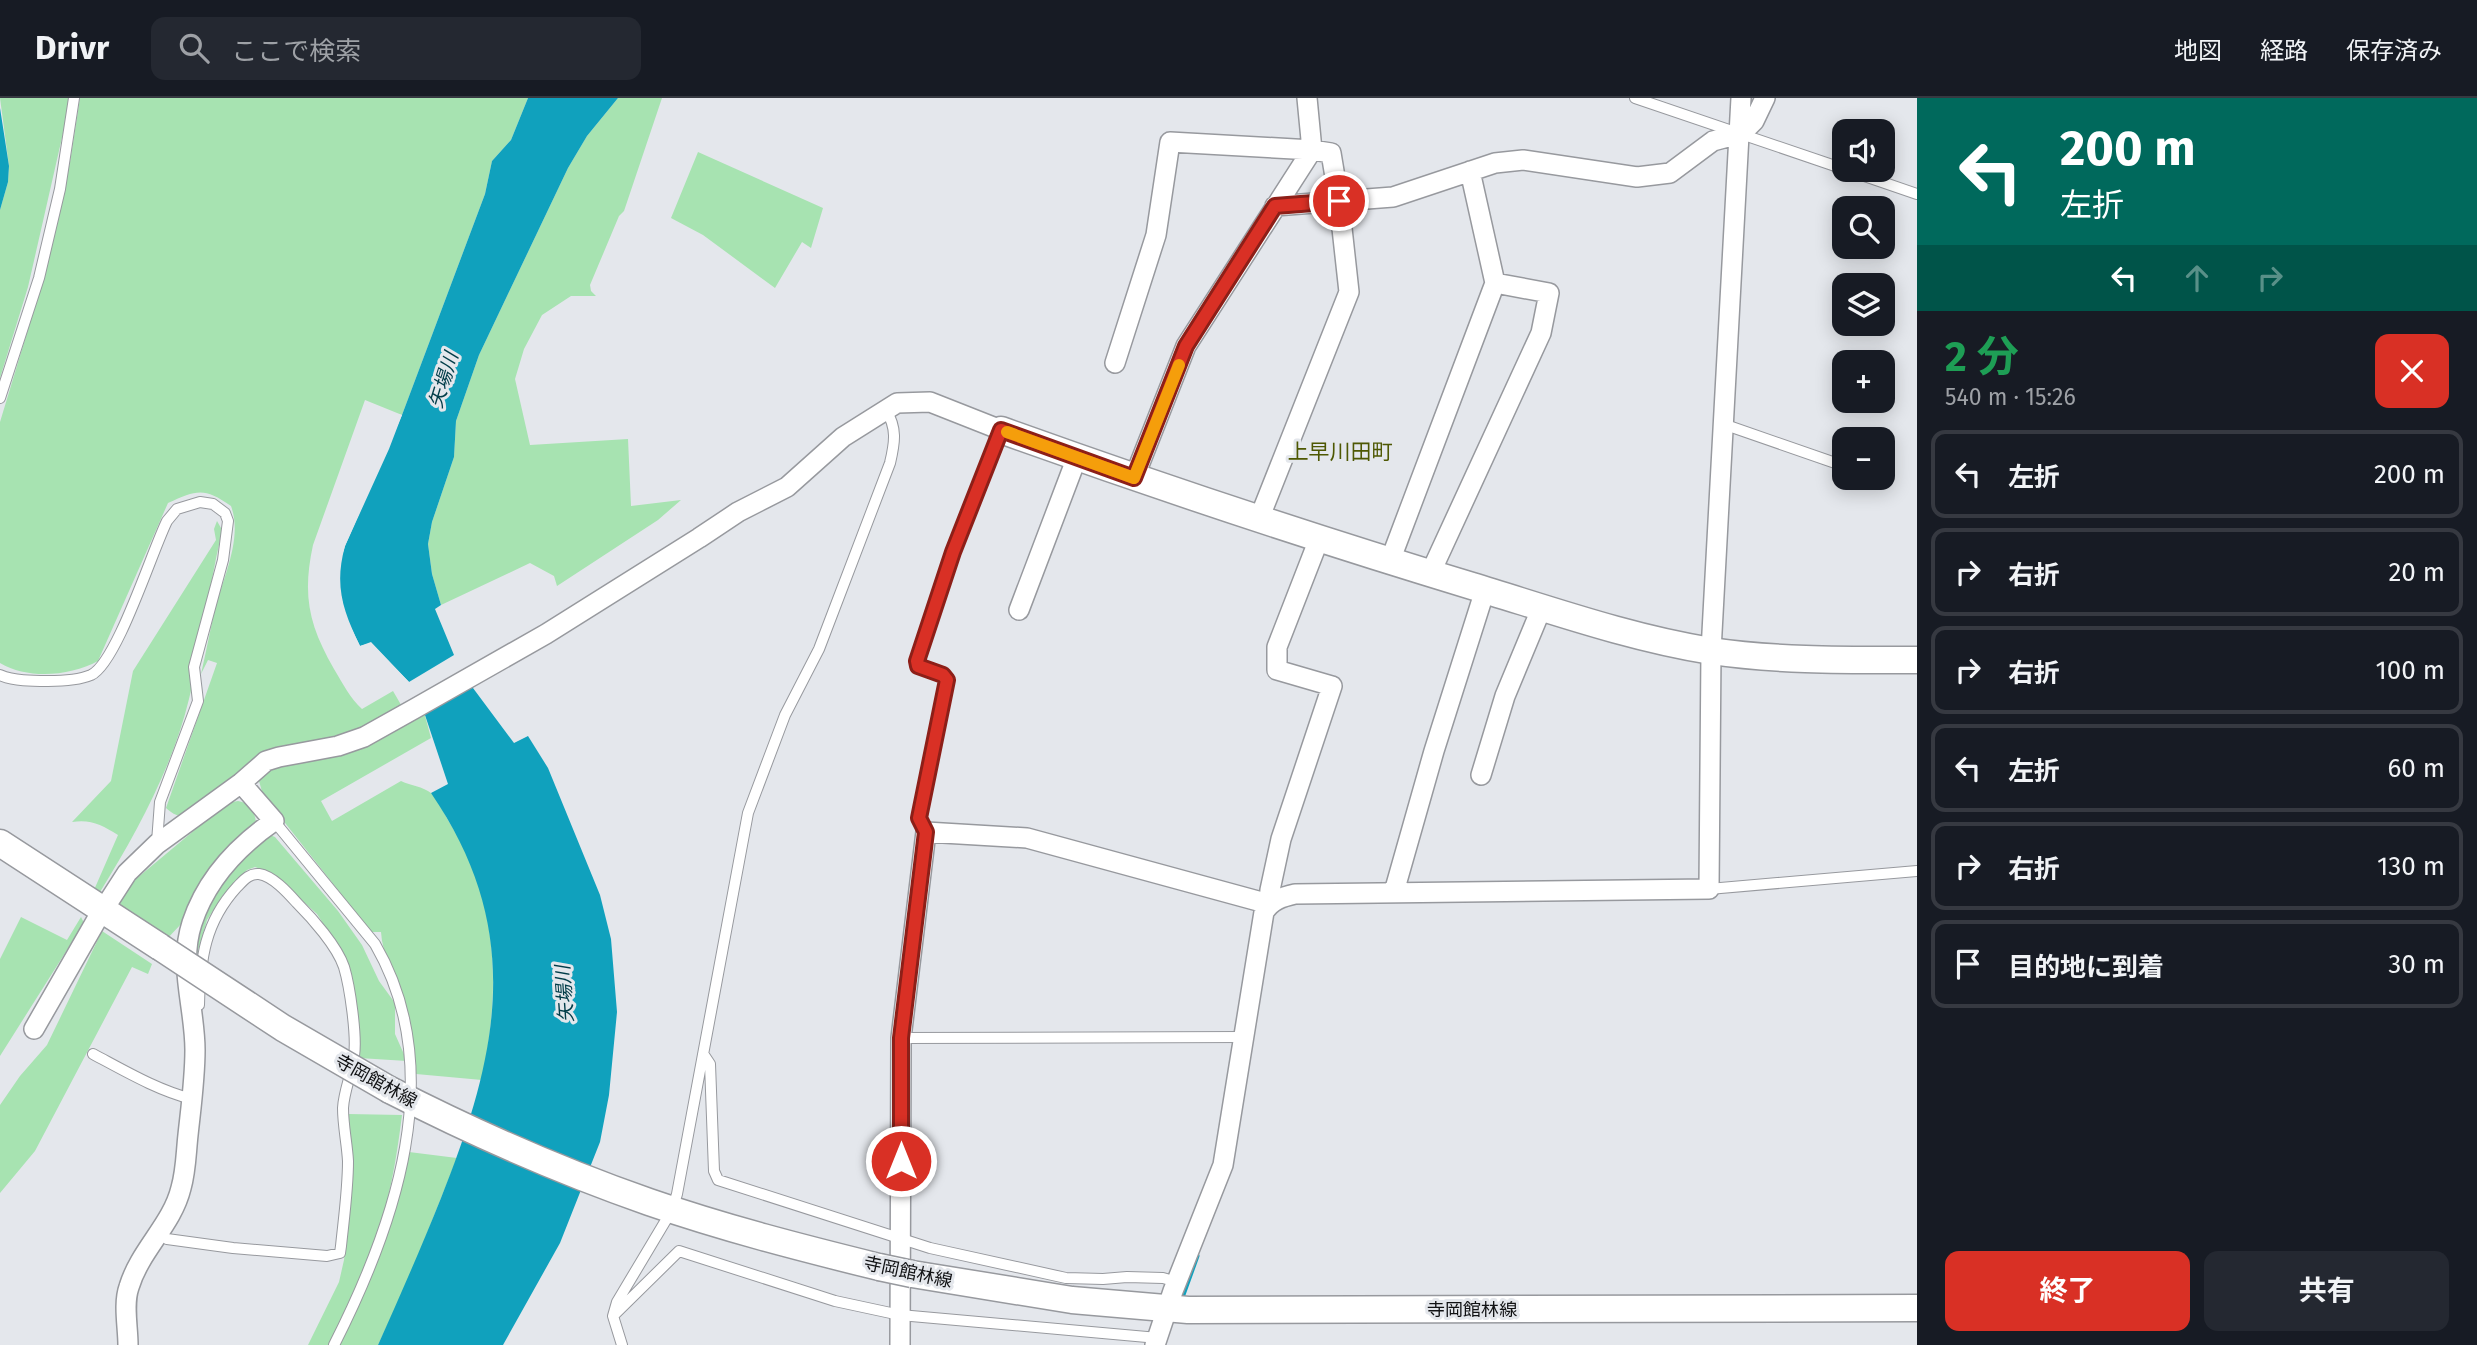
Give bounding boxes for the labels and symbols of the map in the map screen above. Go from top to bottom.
pin [1309,171,1369,231]
water label: 矢場川 [424,348,463,411]
district label: 上早川田町 [1288,439,1393,465]
water label: 矢場川 [551,963,578,1023]
street label: 寺岡館林線 [331,1050,421,1112]
position arrow [864,1124,938,1198]
street label: 寺岡館林線 [862,1252,954,1292]
street label: 寺岡館林線 [1427,1299,1517,1321]

